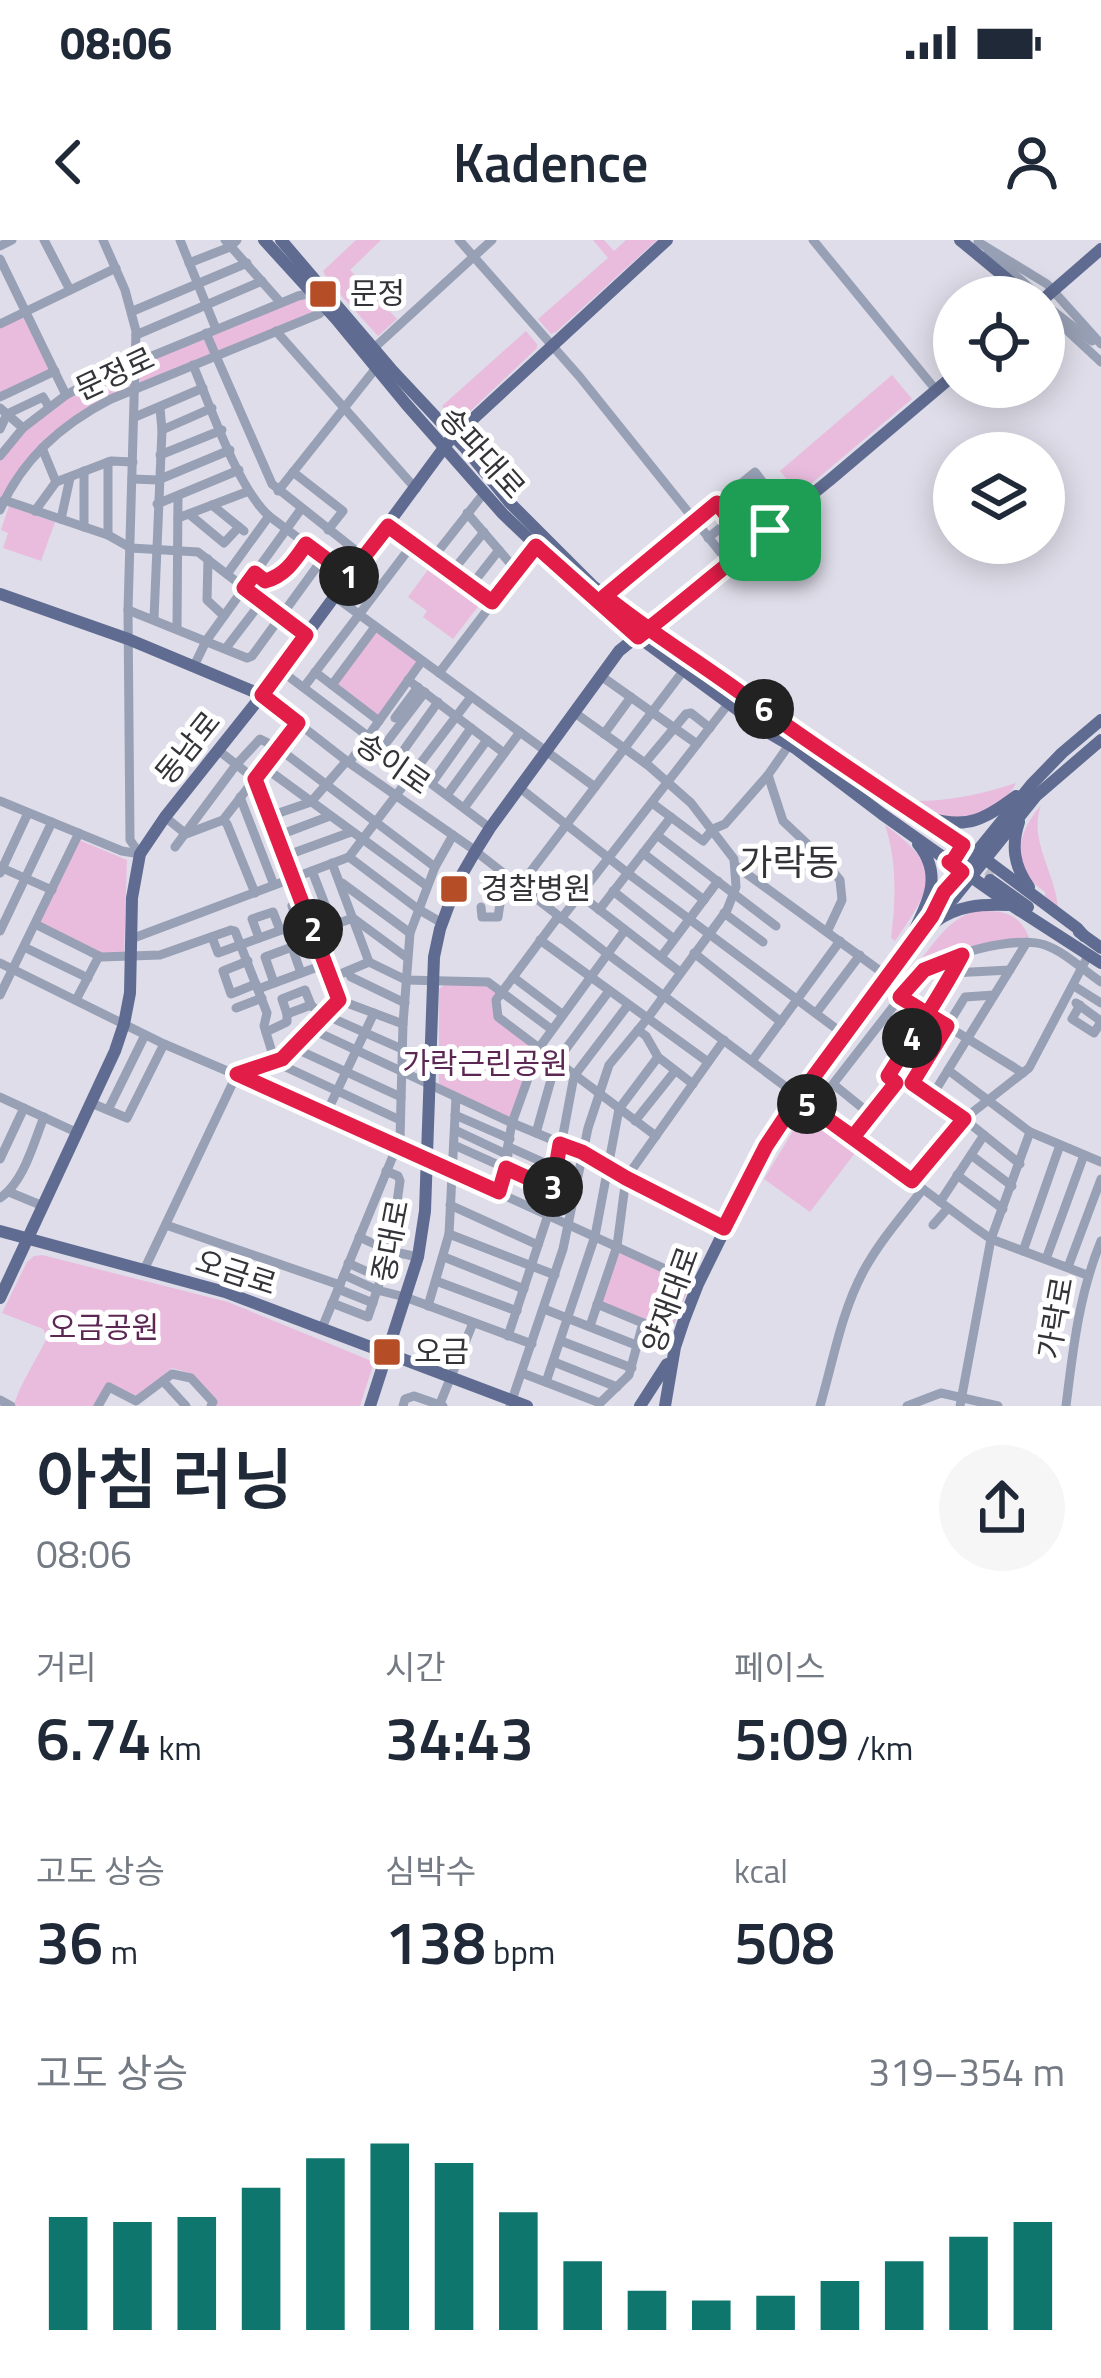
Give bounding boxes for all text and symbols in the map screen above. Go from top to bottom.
text: 08:06 [60,8,172,76]
text: Kadence [453,121,648,203]
icon: back [36,129,102,195]
icon: person [999,129,1065,195]
place label: 문정 [350,270,405,316]
map controls [933,276,1065,564]
button: locate [933,276,1065,408]
marker: 문정 [307,278,339,310]
street label: 문정로 [67,335,162,411]
street label: 송파대로 [429,396,537,509]
button: layers [933,432,1065,564]
pin [719,479,821,581]
icon: arrive [737,497,803,563]
pin: 1 [319,546,379,606]
text: 1 [340,551,358,601]
pin: 6 [734,679,794,739]
text: 6 [755,684,773,734]
street label: 동남로 [143,701,231,794]
street label: 송이로 [346,721,441,806]
district label: 가락동 [739,834,839,889]
place label: 경찰병원 [481,865,591,911]
marker: 경찰병원 [438,873,470,905]
pin: 2 [283,899,343,959]
text: 2 [304,904,322,954]
pin: 4 [882,1008,942,1068]
text: 4 [903,1013,921,1063]
park label: 가락근린공원 [402,1040,568,1086]
pin: 5 [777,1074,837,1134]
text: 5 [798,1079,816,1129]
pin: 3 [523,1157,583,1217]
text: 3 [544,1162,562,1212]
street label: 중대로 [360,1196,420,1286]
street label: 오금로 [190,1237,283,1307]
street label: 양재대로 [630,1240,711,1359]
street label: 가락로 [1025,1273,1085,1363]
park label: 오금공원 [49,1304,159,1350]
place label: 오금 [414,1328,469,1374]
marker: 오금 [371,1336,403,1368]
text: 아침 러닝 [36,1428,293,1529]
button: share [939,1445,1065,1571]
text: 08:06 [36,1524,132,1583]
text: 거리 [36,1642,97,1692]
text: 시간 [385,1642,446,1692]
text: 페이스 [734,1642,825,1692]
text: 6.74 [36,1692,151,1783]
text: 34:43 [385,1692,534,1783]
text: 5:09 [734,1692,849,1783]
text: km [151,1723,202,1773]
text: /km [849,1723,913,1773]
text: 고도 상승 [36,1846,165,1896]
text: 심박수 [385,1846,476,1896]
text: kcal [734,1846,788,1896]
text: 36 [36,1896,103,1987]
text: 138 [385,1896,486,1987]
text: 508 [734,1896,835,1987]
text: m [103,1927,138,1977]
text: bpm [486,1927,555,1977]
text: 319–354 m [868,2042,1065,2101]
text: 고도 상승 [36,2043,188,2102]

